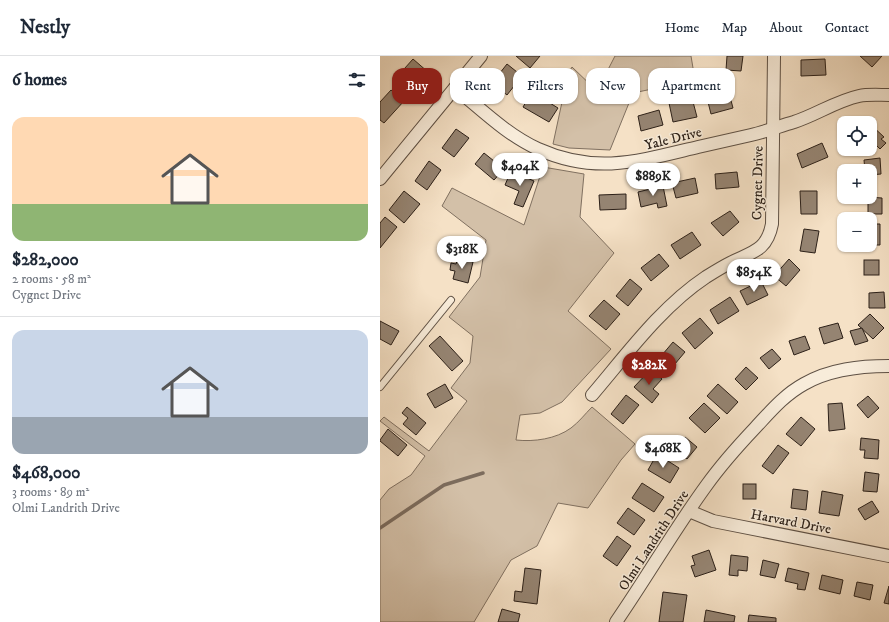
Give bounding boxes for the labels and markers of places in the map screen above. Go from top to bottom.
pin: $404K [492,153,548,187]
pin: $889K [625,163,681,197]
pin: $318K [434,236,490,270]
pin: $854K [726,259,782,293]
pin: $282K [621,352,677,386]
pin: $468K [635,435,691,469]

